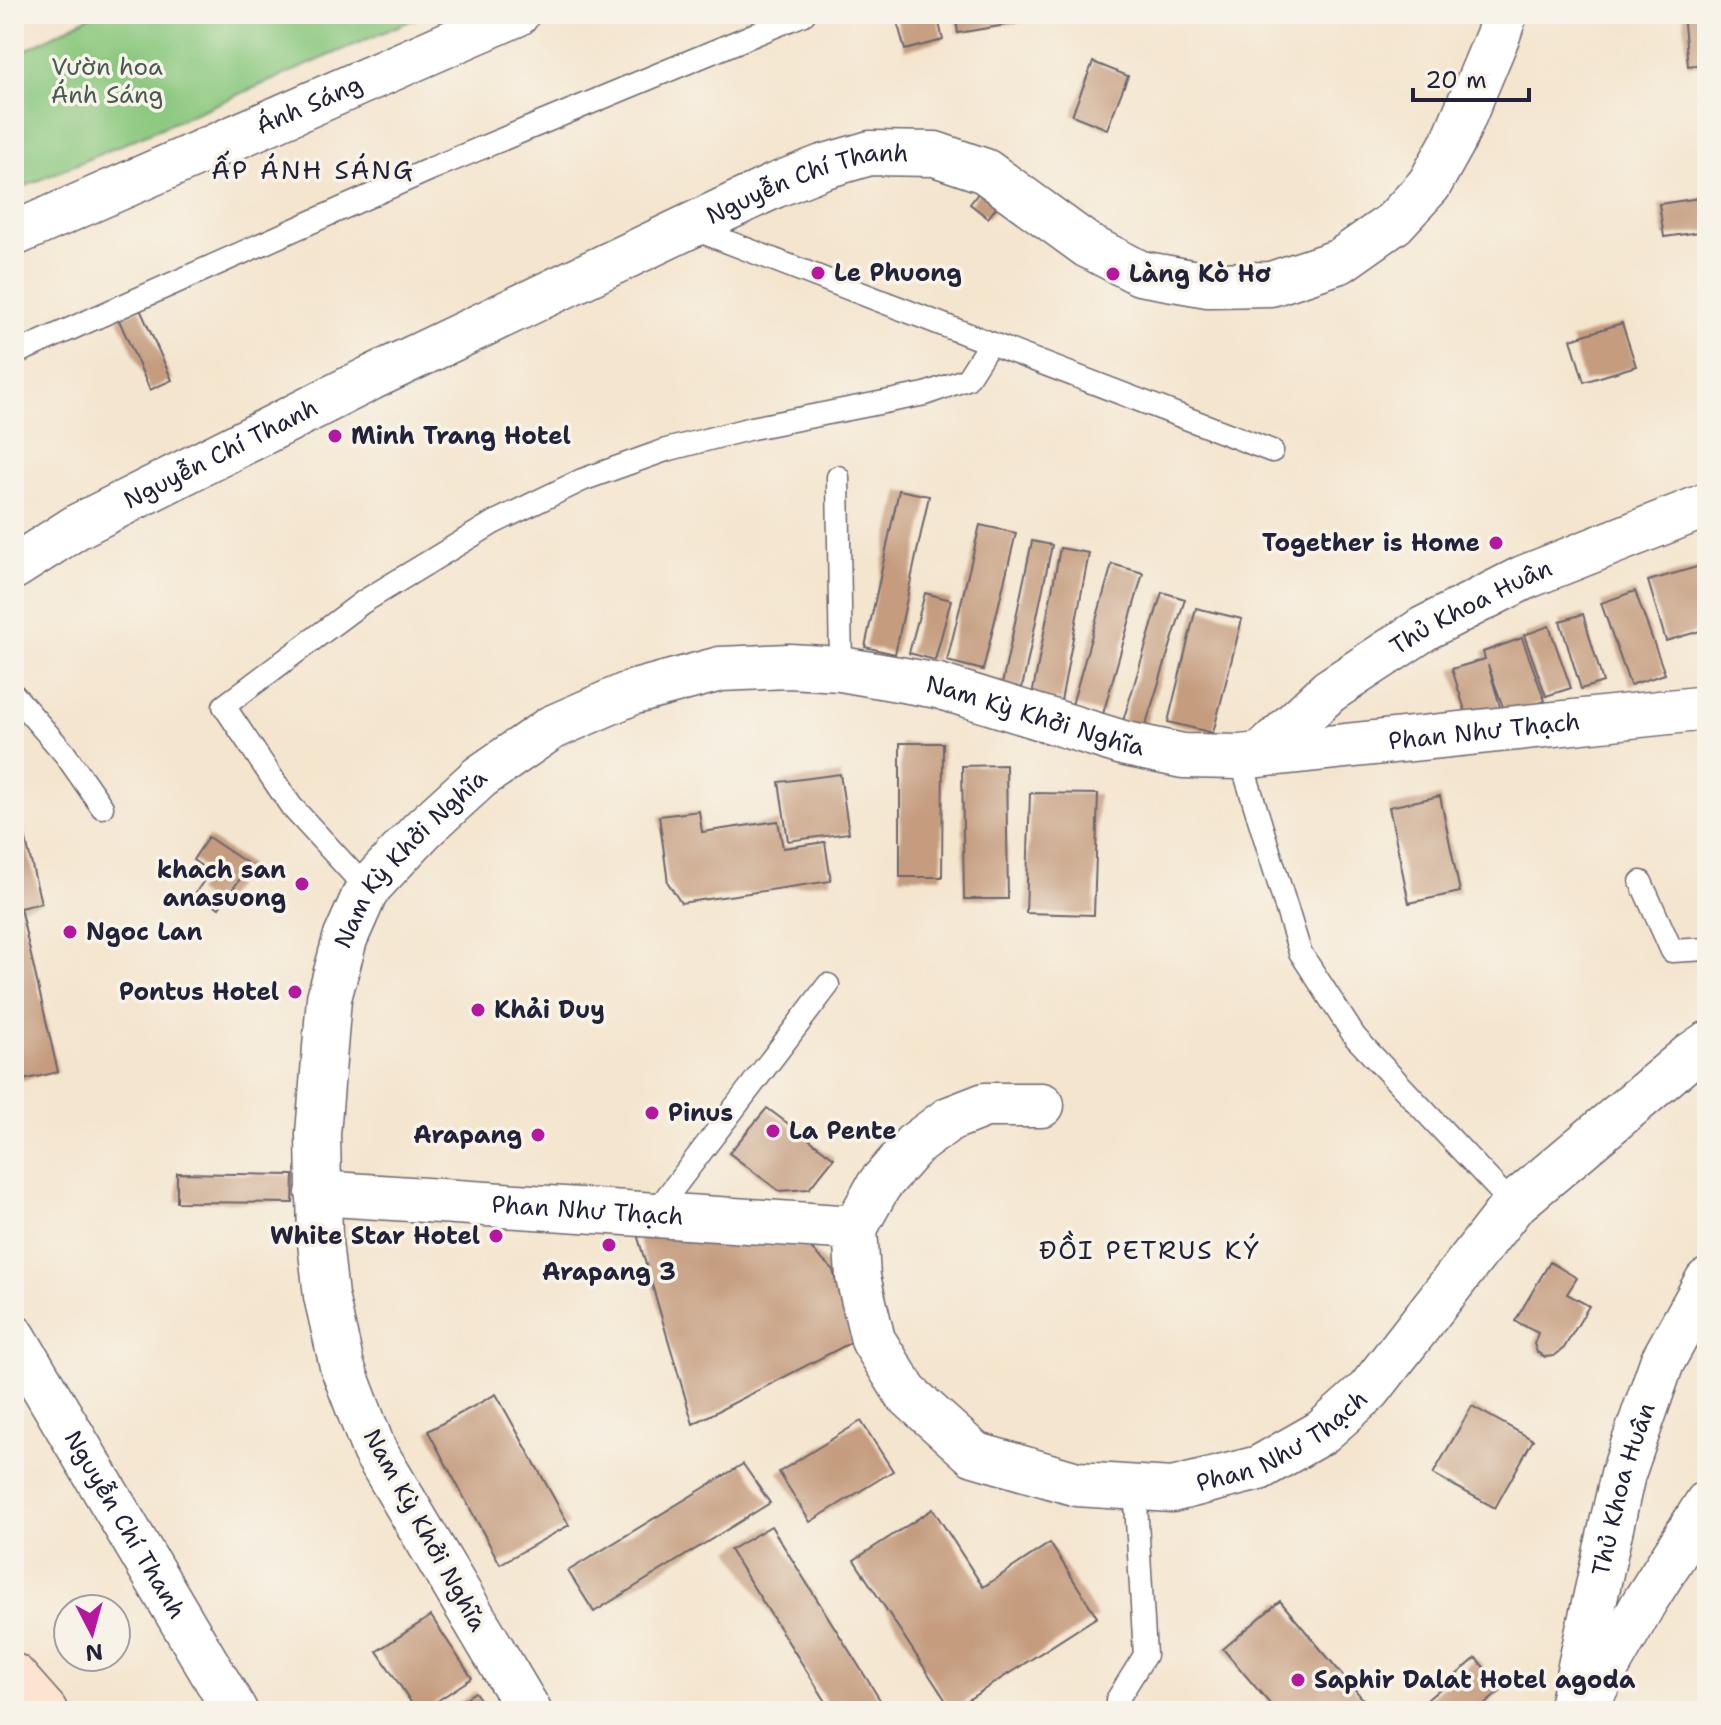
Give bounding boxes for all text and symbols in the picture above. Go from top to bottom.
park label: Vườn hoa Ánh Sáng [51,51,163,111]
scale bar [1413,52,1529,102]
text: 20 m [1425,64,1487,96]
street label: Ánh Sáng [251,68,367,142]
street label: Nguyễn Chí Thanh [701,137,909,232]
district label: ẤP ÁNH SÁNG [211,150,415,187]
place label: Le Phuong [834,257,962,289]
place label: Làng Kò Hơ [1129,258,1271,290]
marker: Le Phuong [809,264,827,282]
marker: Làng Kò Hơ [1104,265,1122,283]
street label: Nguyễn Chí Thanh [118,391,323,516]
place label: Minh Trang Hotel [351,420,571,452]
marker: Minh Trang Hotel [326,427,344,445]
place label: Together is Home [1262,527,1480,559]
marker: Together is Home [1487,534,1505,552]
street label: Thủ Khoa Huân [1384,552,1557,663]
street label: Nam Kỳ Khởi Nghĩa [924,668,1147,763]
street label: Phan Như Thạch [1387,705,1582,757]
street label: Nam Kỳ Khởi Nghĩa [327,762,494,953]
place label: khach san anasuong [157,854,286,914]
marker: khach san anasuong [293,875,311,893]
place label: Ngoc Lan [86,916,202,948]
marker: Ngoc Lan [61,923,79,941]
place label: Pontus Hotel [119,976,279,1008]
marker: Pontus Hotel [286,983,304,1001]
place label: Khải Duy [494,994,605,1026]
marker: Khải Duy [469,1001,487,1019]
place label: Pinus [668,1097,733,1129]
marker: Pinus [643,1104,661,1122]
place label: La Pente [789,1115,897,1147]
place label: Arapang [413,1119,522,1151]
marker: La Pente [764,1122,782,1140]
marker: Arapang [529,1126,547,1144]
street label: Phan Như Thạch [490,1188,684,1233]
place label: White Star Hotel [270,1220,480,1252]
marker: White Star Hotel [487,1227,505,1245]
district label: ĐỒI PETRUS KÝ [1039,1230,1261,1267]
marker: Arapang 3 [600,1236,618,1254]
place label: Arapang 3 [542,1256,676,1288]
street label: Phan Như Thạch [1193,1383,1374,1499]
street label: Thủ Khoa Huân [1585,1399,1663,1579]
street label: Nam Kỳ Khởi Nghĩa [356,1423,494,1637]
street label: Nguyễn Chí Thanh [57,1425,193,1625]
north arrow [52,1593,132,1673]
text: N [84,1637,104,1668]
place label: Saphir Dalat Hotel agoda [1314,1664,1636,1696]
marker: Saphir Dalat Hotel agoda [1289,1671,1307,1689]

